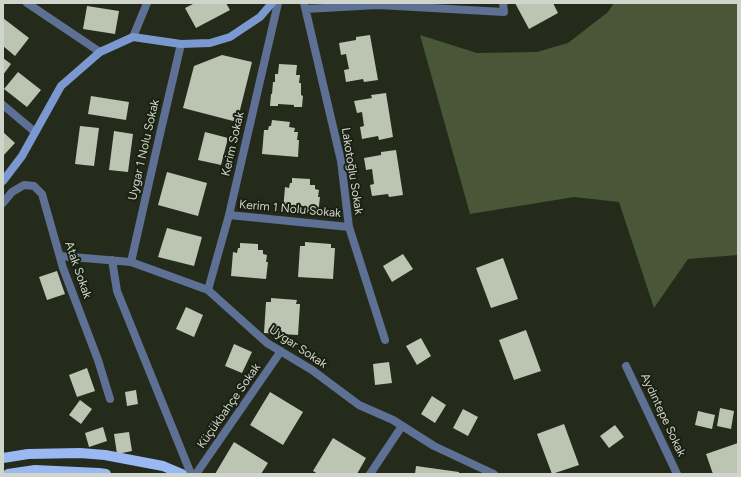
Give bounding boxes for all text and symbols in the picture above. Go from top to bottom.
street label: Uygar 1 Nolu Sokak [125,98,163,202]
street label: Kerim Sokak [219,110,247,178]
street label: Lakotoğlu Sokak [338,127,366,215]
street label: Kerim 1 Nolu Sokak [238,197,342,221]
street label: Atak Sokak [62,240,94,300]
street label: Uygar Sokak [266,322,330,372]
street label: Küçükbahçe Sokak [194,361,264,451]
street label: Aydıntepe Sokak [637,371,689,459]

